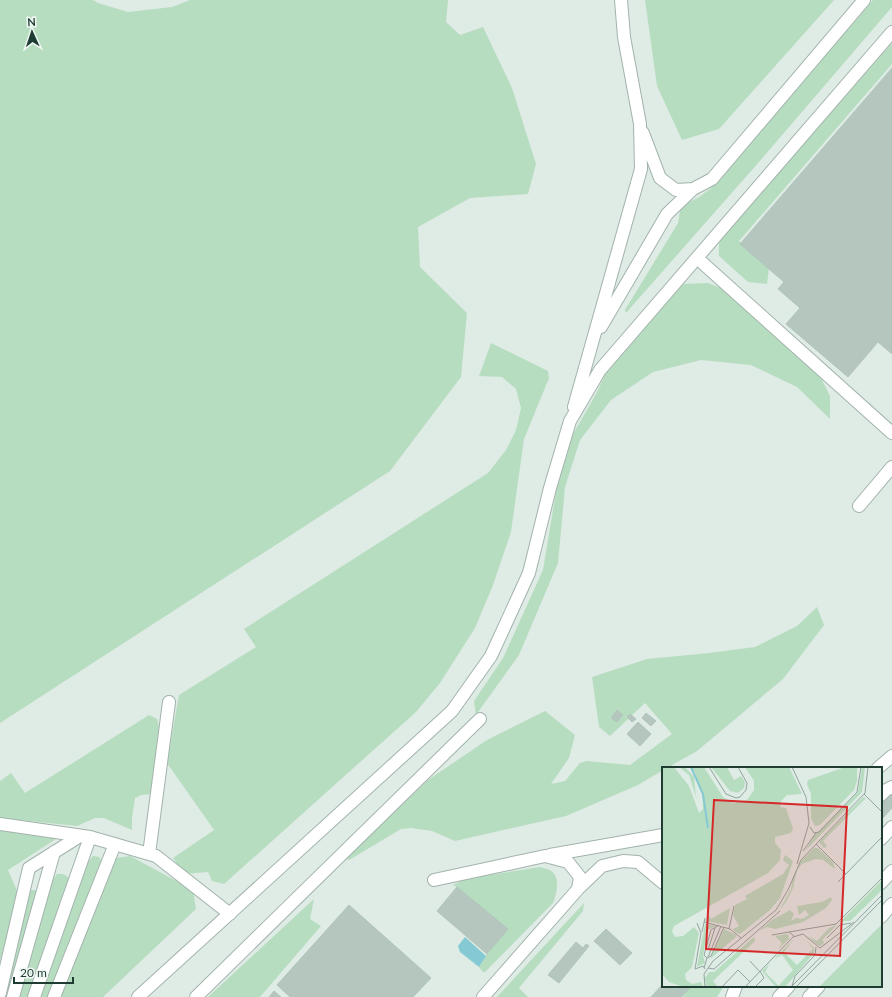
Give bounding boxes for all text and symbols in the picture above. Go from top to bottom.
north arrow [12,12,52,52]
text: N [27,15,36,28]
inset map [662,767,882,987]
scale bar [14,959,73,985]
text: 20 m [20,965,47,980]

